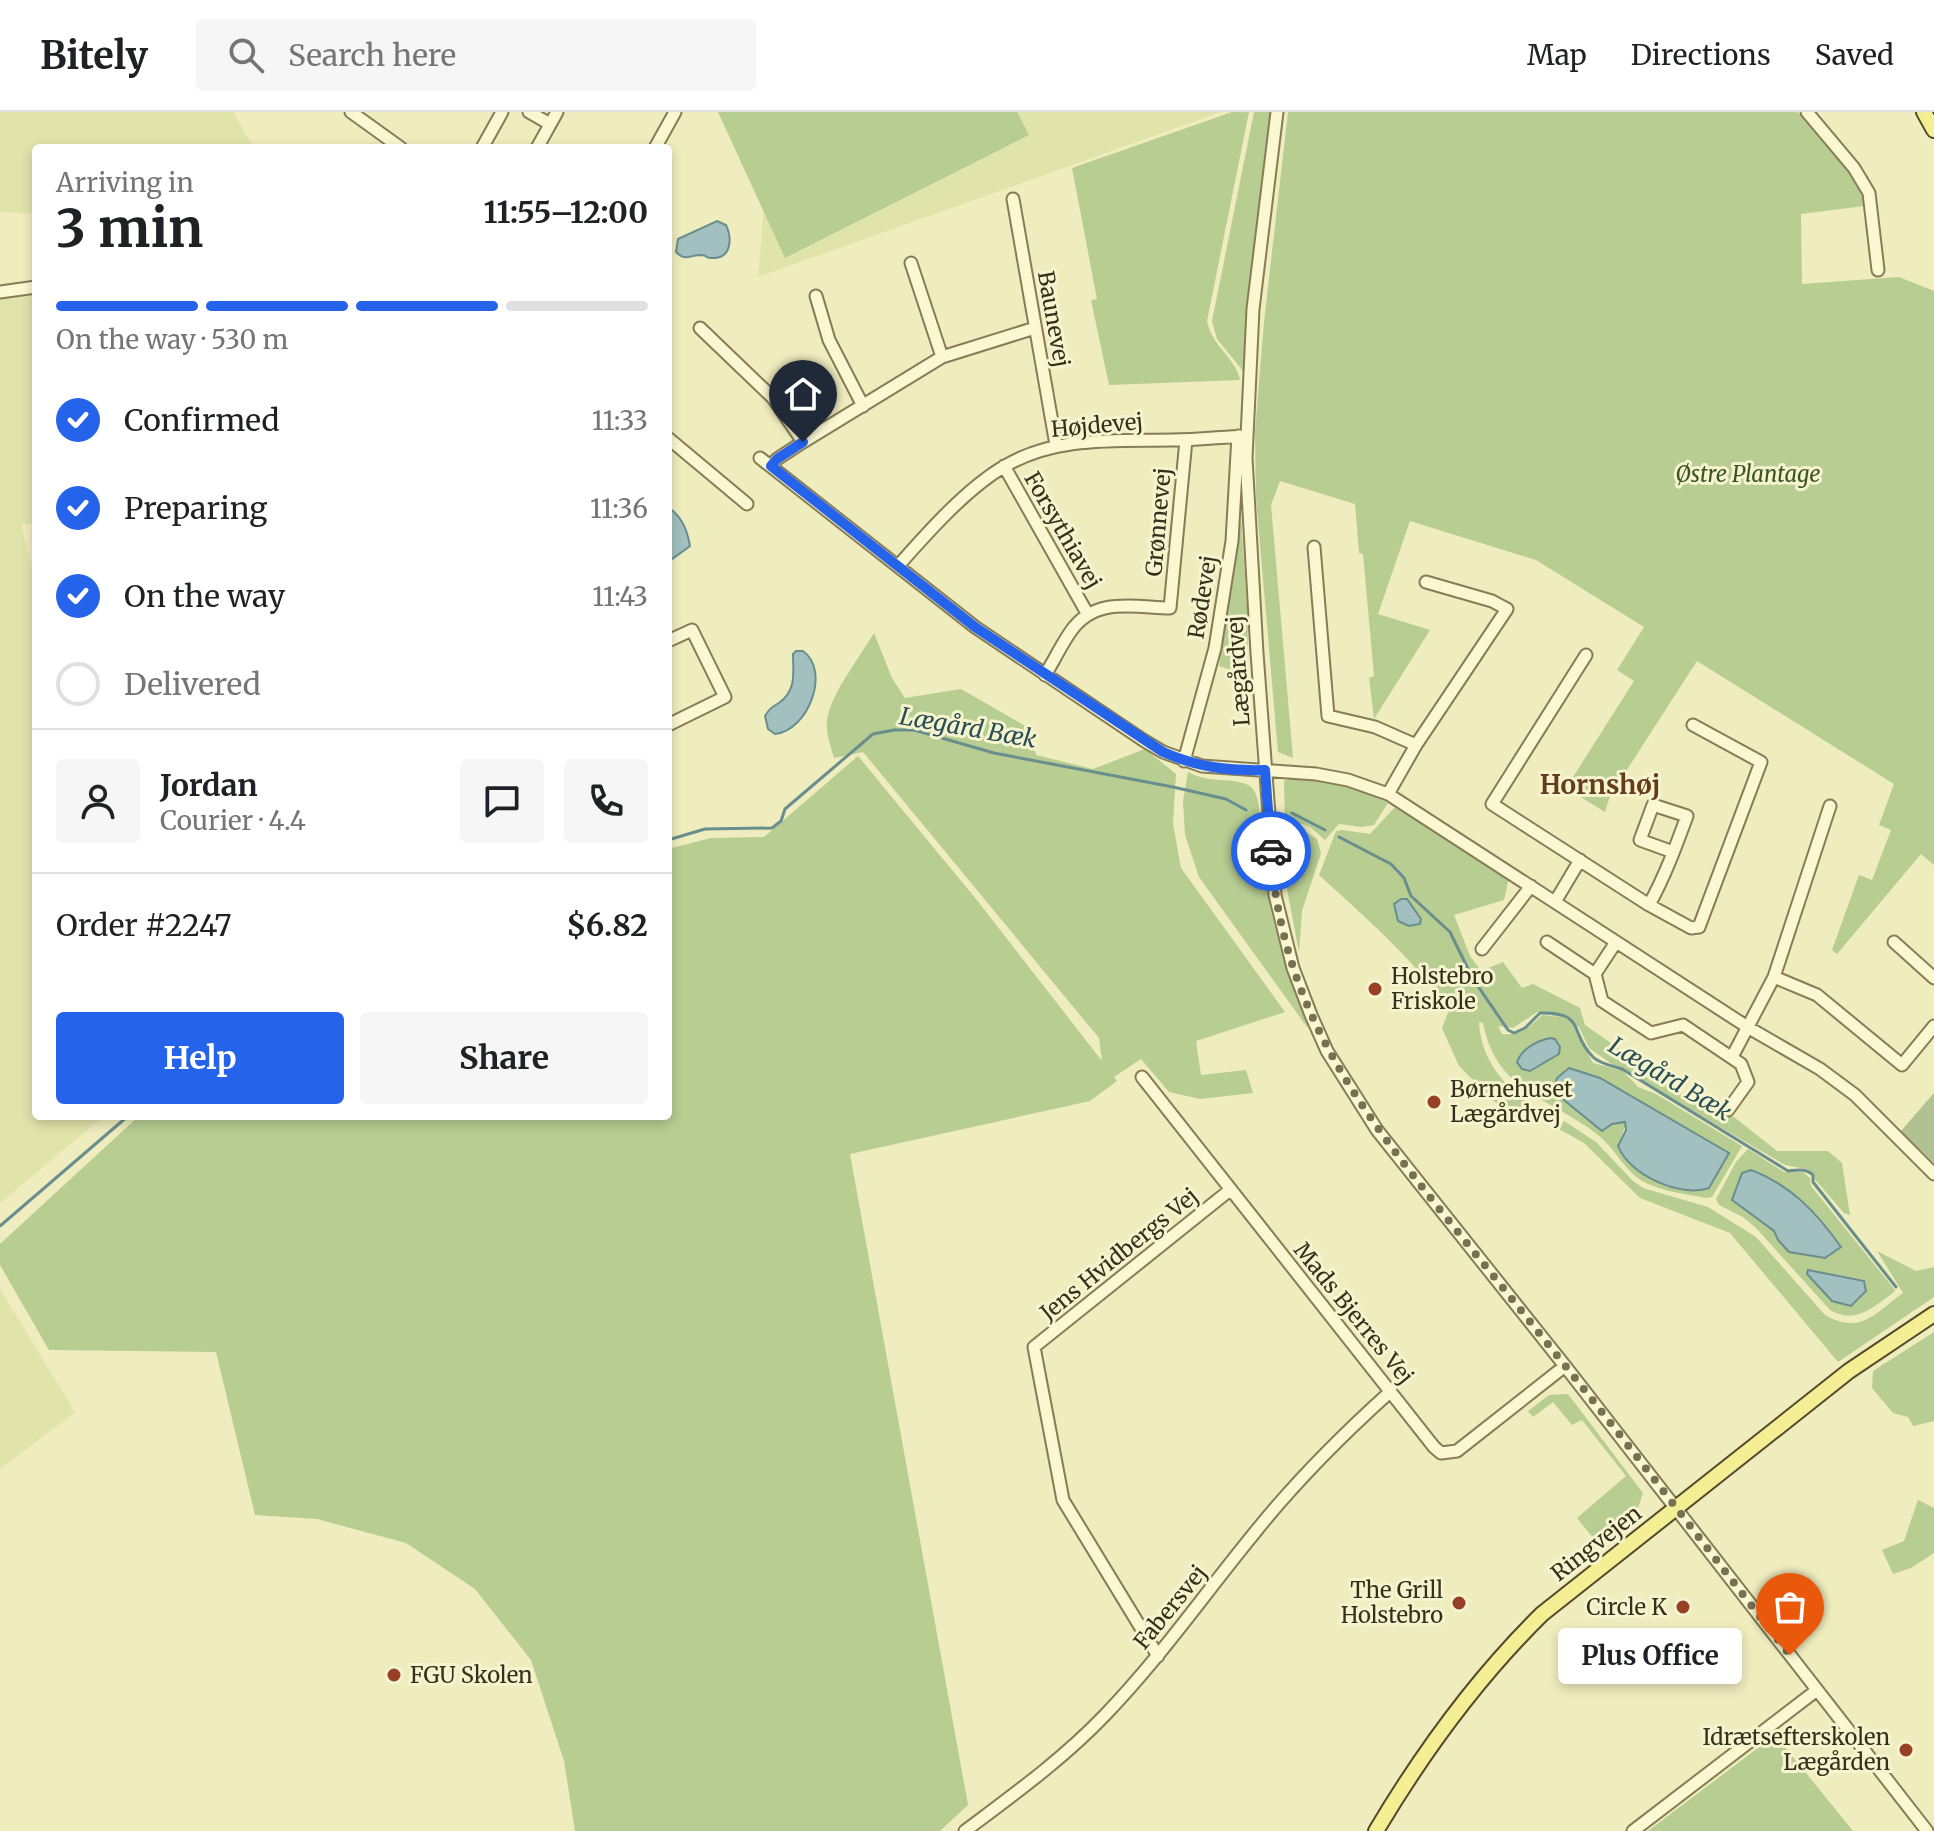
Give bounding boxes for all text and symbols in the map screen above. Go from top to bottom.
search box [196,19,756,91]
text: Bitely [40,32,148,79]
icon: search [224,33,268,77]
text: Search here [288,36,456,74]
text: Map [1527,37,1587,73]
text: Directions [1631,37,1771,73]
text: Saved [1815,37,1894,73]
text: Arriving in [56,166,194,199]
text: 11:55–12:00 [483,193,648,231]
text: 3 min [56,196,203,261]
street label: Baunevej [1032,269,1076,369]
text: On the way · 530 m [56,323,288,356]
pin [769,360,837,442]
icon: home [781,372,825,416]
icon: check [56,398,100,442]
text: Confirmed [124,401,279,439]
text: 11:33 [592,404,648,437]
street label: Højdevej [1050,407,1144,443]
park label: Østre Plantage [1675,460,1821,488]
street label: Forsythiavej [1018,466,1108,594]
street label: Grønnevej [1139,466,1177,578]
icon: check [56,486,100,530]
text: Preparing [124,489,267,527]
text: 11:36 [590,492,648,525]
street label: Rødevej [1182,553,1222,641]
icon: check [56,574,100,618]
text: On the way [124,577,285,615]
text: 11:43 [592,580,648,613]
street label: Lægårdvej [1220,615,1256,727]
text: Delivered [124,665,261,703]
water label: Lægård Bæk [897,700,1039,755]
button: person [56,759,140,843]
button: chat [460,759,544,843]
button: phone [564,759,648,843]
text: Jordan [160,766,258,804]
district label: Hornshøj [1540,768,1660,801]
text: Courier · 4.4 [160,804,306,837]
courier [1231,811,1311,891]
icon: car [1249,829,1293,873]
text: Order #2247 [56,906,232,944]
text: $6.82 [566,906,648,944]
place label: Holstebro Friskole [1391,962,1494,1015]
marker: Holstebro Friskole [1366,980,1384,998]
button: Help [56,1012,344,1104]
button: Share [360,1012,648,1104]
water label: Lægård Bæk [1603,1030,1737,1127]
place label: Børnehuset Lægårdvej [1450,1075,1573,1128]
marker: Børnehuset Lægårdvej [1425,1093,1443,1111]
street label: Jens Hvidbergs Vej [1034,1182,1204,1327]
street label: Mads Bjerres Vej [1288,1236,1420,1390]
street label: Ringvejen [1545,1499,1647,1587]
street label: Fabersvej [1128,1559,1212,1655]
pin [1756,1573,1824,1655]
place label: The Grill Holstebro [1341,1576,1443,1629]
icon: bag [1768,1585,1812,1629]
place label: Circle K [1586,1593,1667,1621]
marker: The Grill Holstebro [1450,1594,1468,1612]
marker: Circle K [1674,1598,1692,1616]
callout: Plus Office [1558,1627,1742,1683]
text: Plus Office [1581,1639,1719,1672]
place label: FGU Skolen [410,1661,533,1689]
marker: FGU Skolen [385,1666,403,1684]
place label: Idrætsefterskolen Lægården [1702,1723,1890,1776]
marker: Idrætsefterskolen Lægården [1897,1741,1915,1759]

